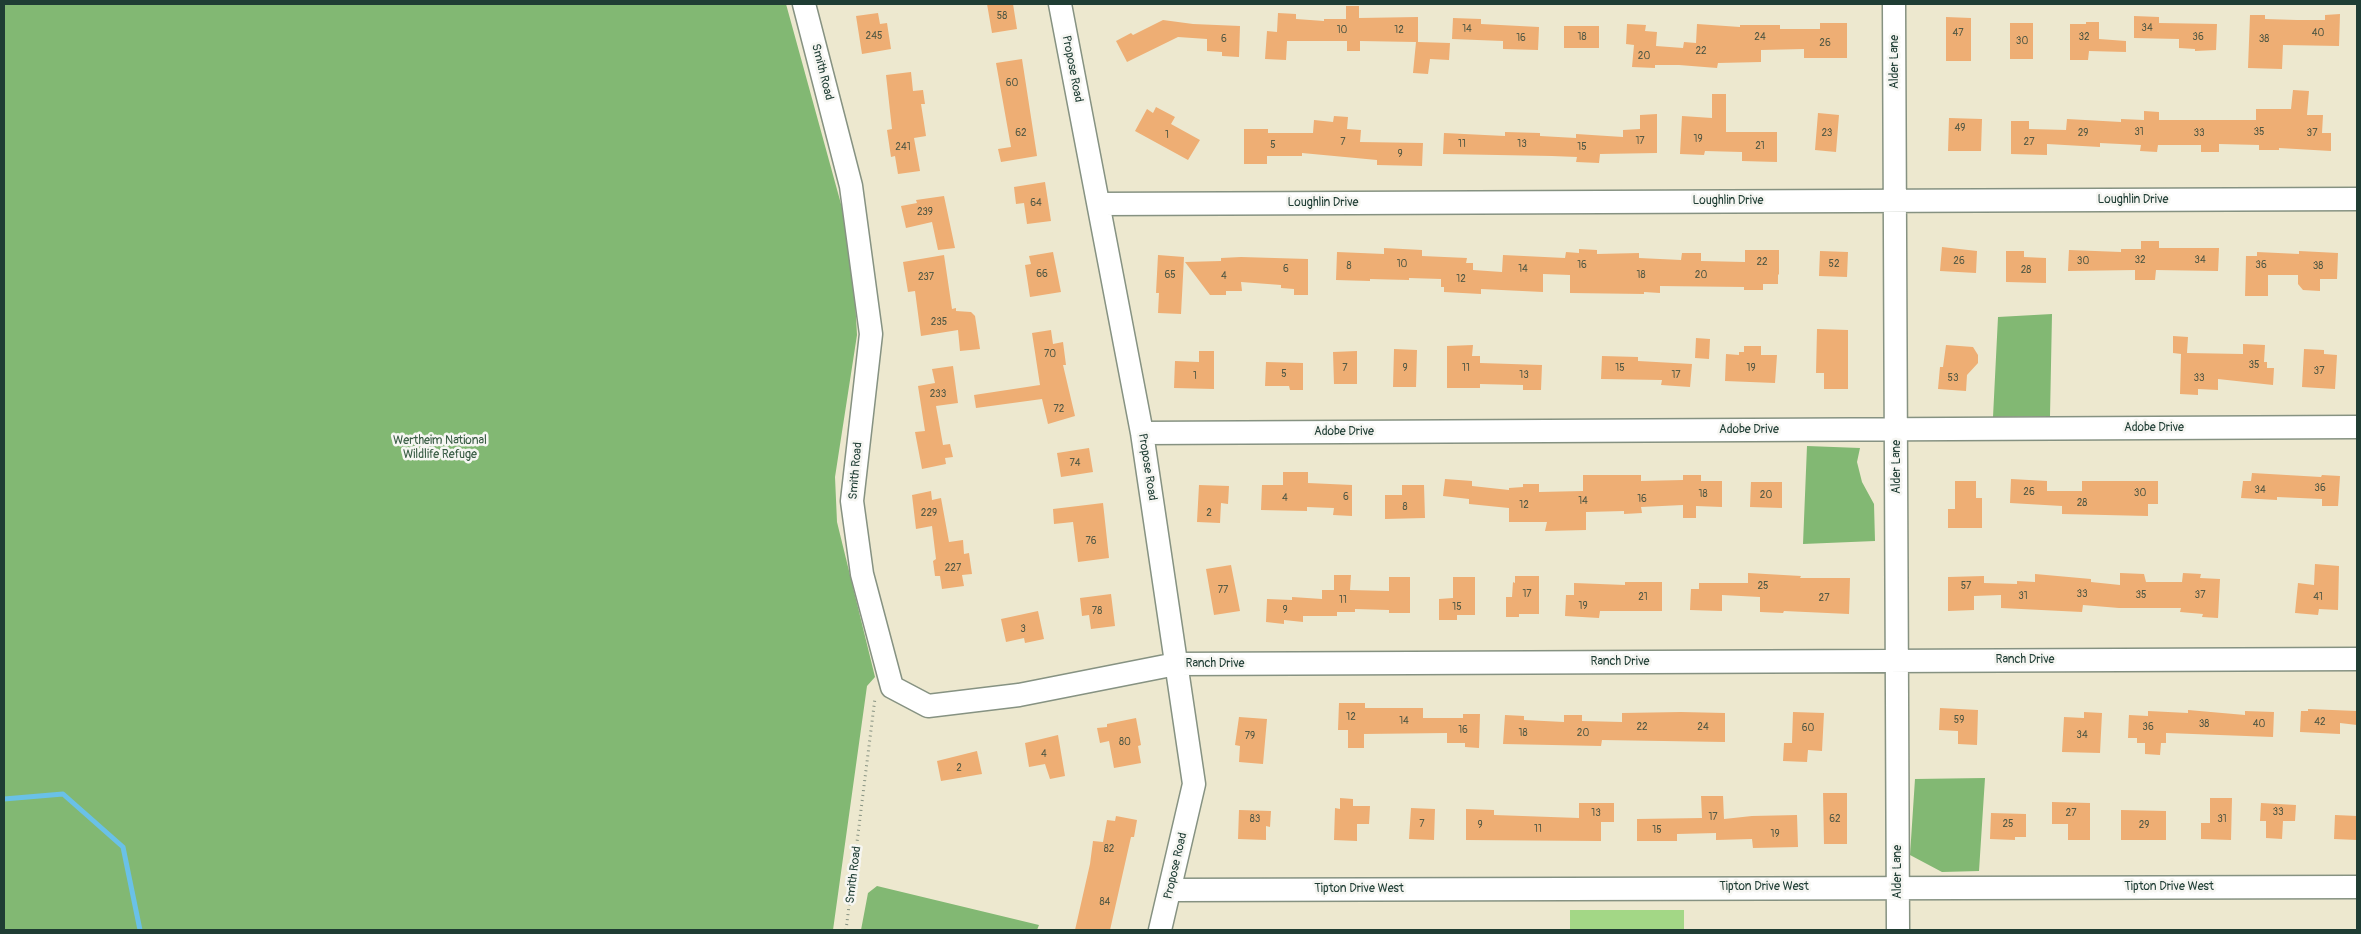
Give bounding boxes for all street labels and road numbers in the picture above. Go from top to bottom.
street label: Propose Road [1058,34,1086,104]
street label: Alder Lane [1888,35,1902,89]
street label: Smith Road [808,42,836,102]
street label: Loughlin Drive [2098,193,2168,207]
street label: Loughlin Drive [1693,194,1763,208]
street label: Loughlin Drive [1288,196,1358,210]
street label: Adobe Drive [2124,421,2184,435]
street label: Adobe Drive [1719,423,1779,437]
street label: Adobe Drive [1314,425,1374,439]
street label: Propose Road [1135,432,1159,502]
street label: Alder Lane [1890,440,1904,494]
street label: Smith Road [846,442,866,500]
street label: Ranch Drive [1996,653,2054,667]
street label: Ranch Drive [1591,655,1649,669]
street label: Ranch Drive [1186,657,1244,671]
street label: Propose Road [1161,831,1191,901]
street label: Smith Road [843,845,865,905]
street label: Alder Lane [1891,845,1905,899]
street label: Tipton Drive West [1719,880,1809,894]
street label: Tipton Drive West [2124,880,2214,894]
street label: Tipton Drive West [1314,882,1404,896]

